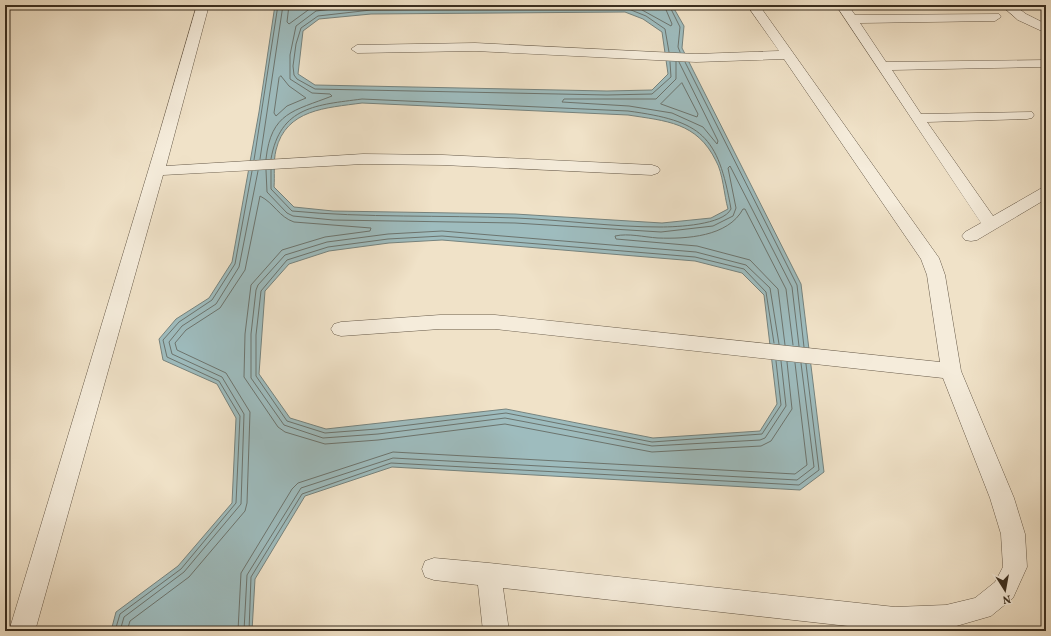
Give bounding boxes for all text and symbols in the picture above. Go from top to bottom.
north arrow [985,570,1025,610]
text: N [1001,590,1012,606]

